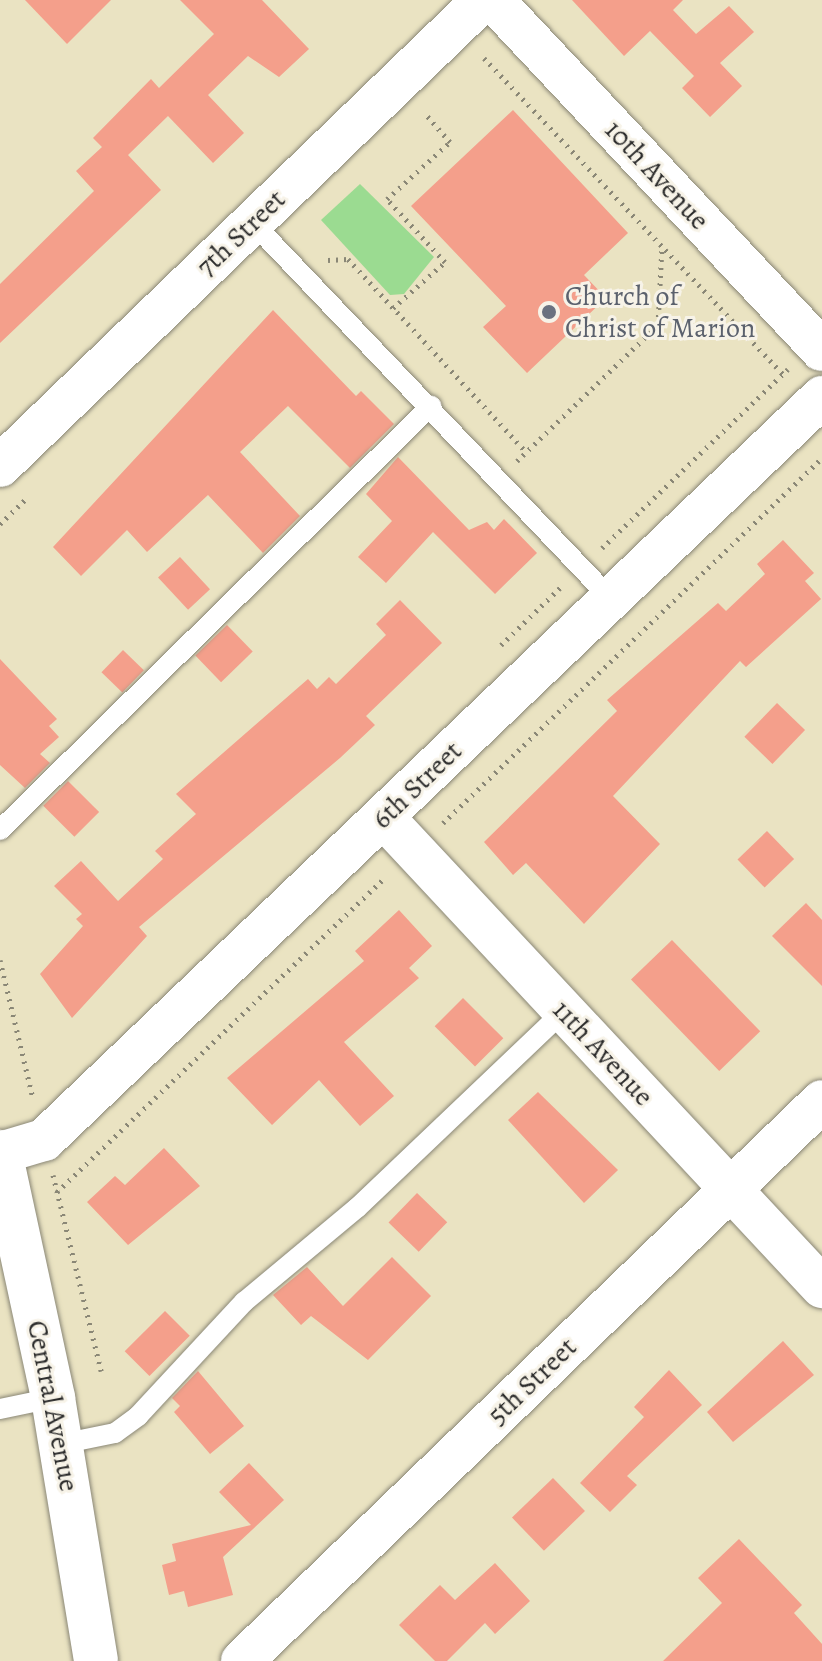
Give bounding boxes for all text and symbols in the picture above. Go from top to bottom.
street label: 10th Avenue [598,113,716,237]
street label: 7th Street [190,183,292,283]
place label: Church of Christ of Marion [565,279,755,345]
marker: Church of Christ of Marion [540,303,558,321]
street label: 6th Street [365,734,469,836]
street label: 11th Avenue [546,993,660,1113]
street label: Central Avenue [20,1318,86,1494]
street label: 5th Street [481,1330,583,1432]

